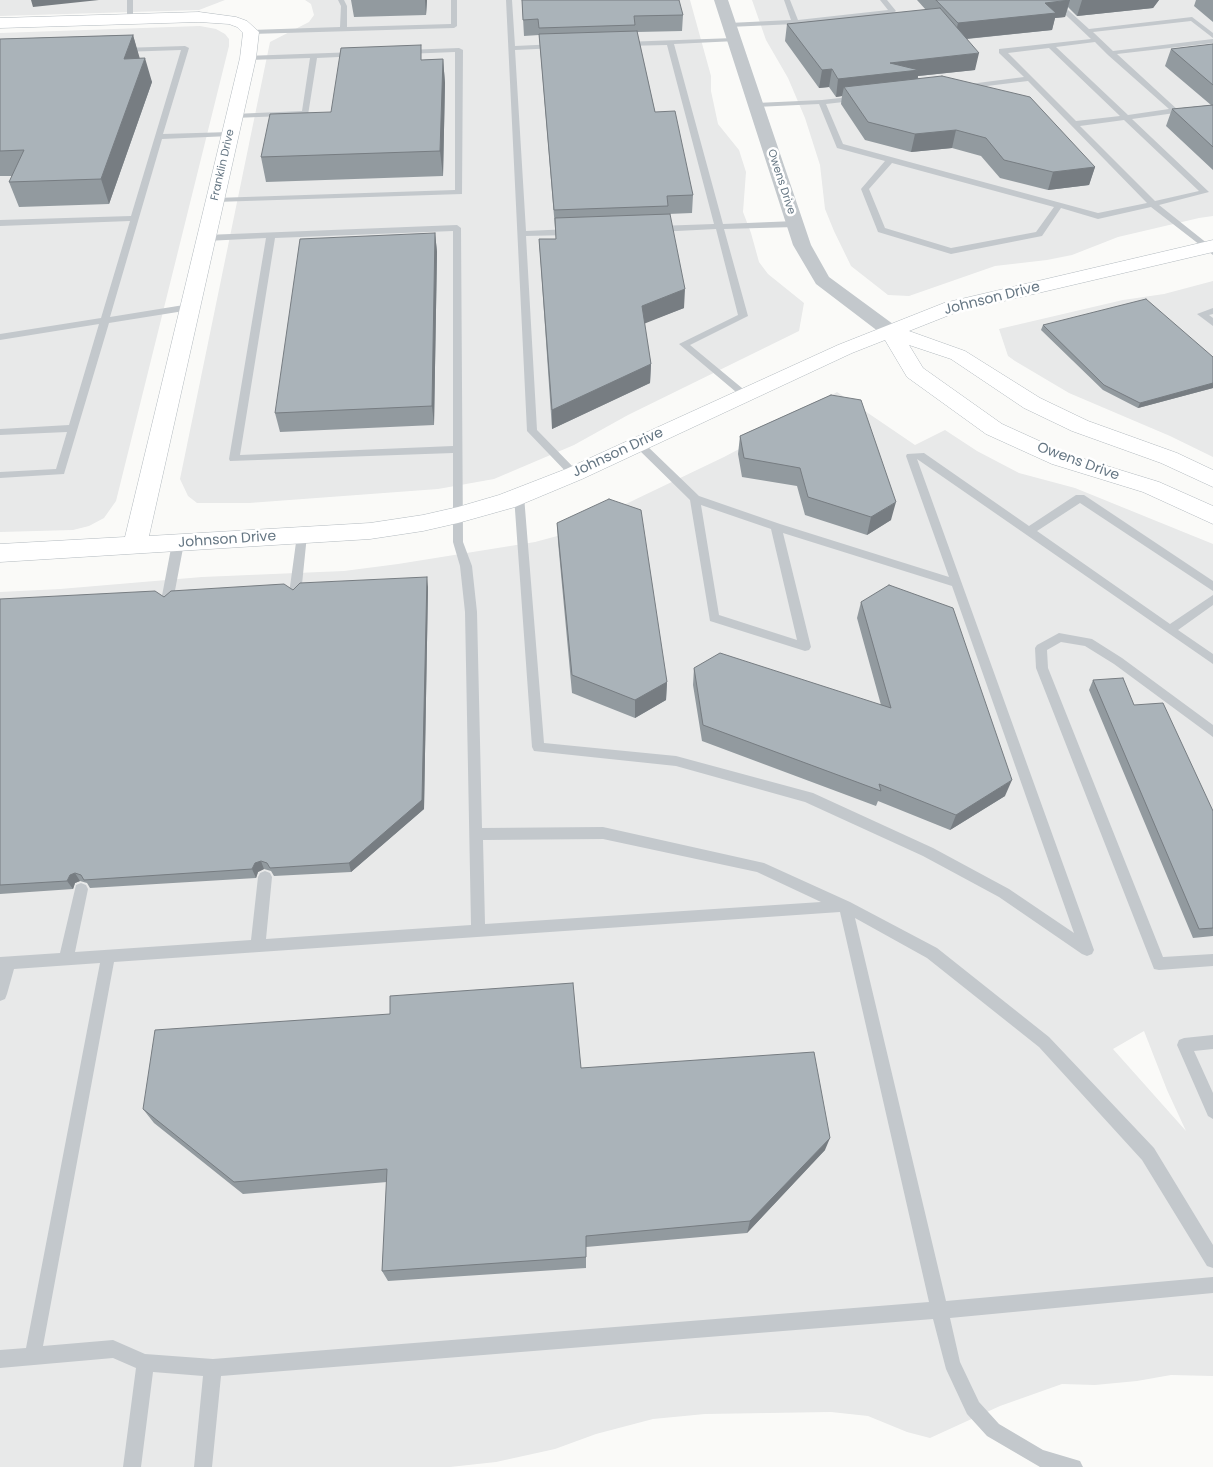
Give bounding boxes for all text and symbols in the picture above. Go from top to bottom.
street label: Franklin Drive [208,128,238,202]
street label: Owens Drive [764,148,798,216]
street label: Johnson Drive [942,279,1042,319]
street label: Johnson Drive [570,425,666,481]
street label: Owens Drive [1035,439,1121,485]
street label: Johnson Drive [177,528,277,552]

